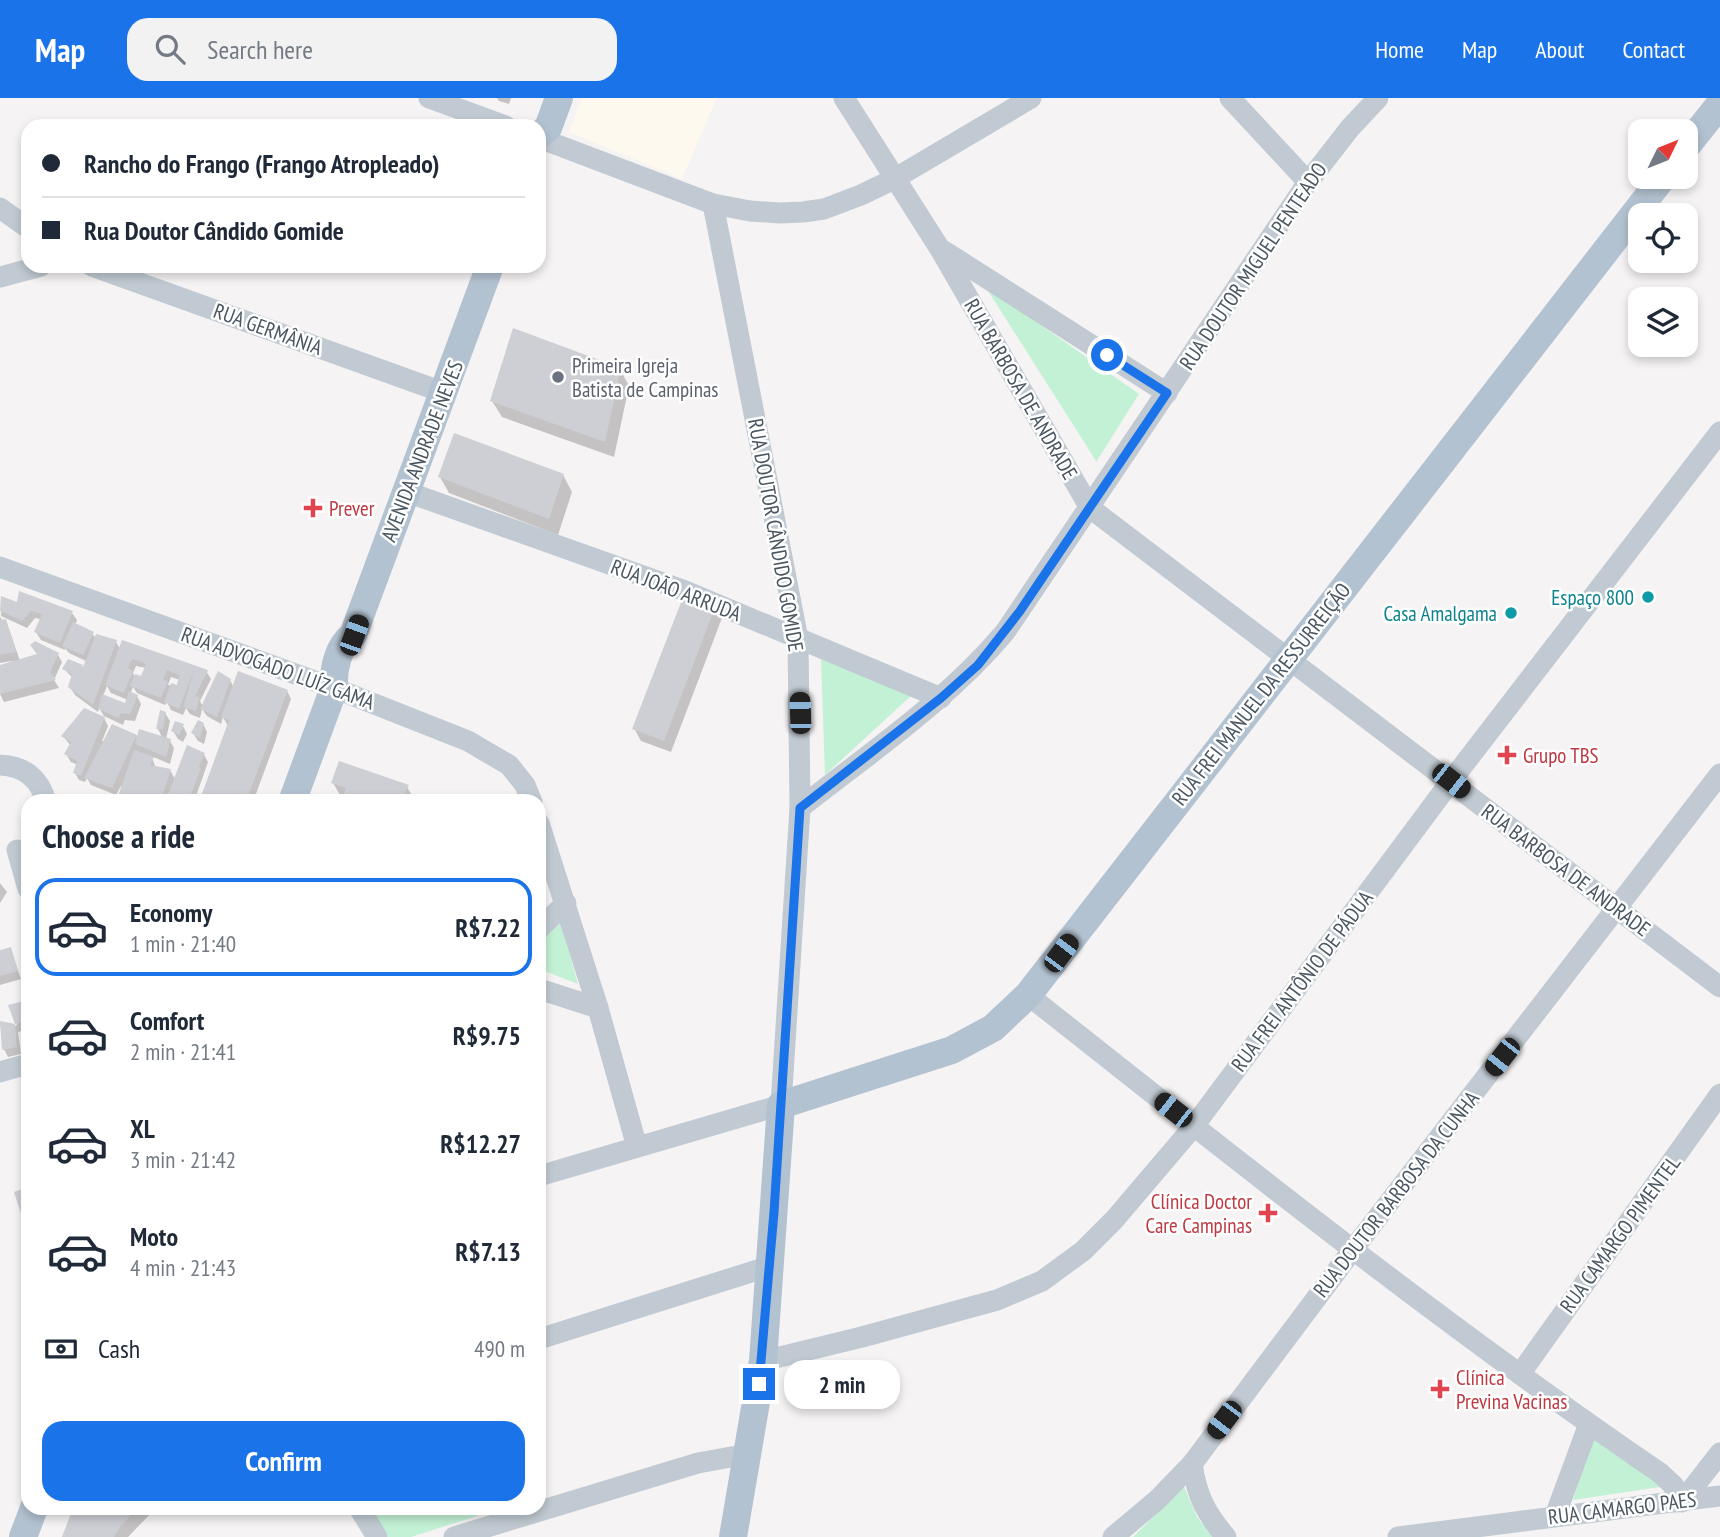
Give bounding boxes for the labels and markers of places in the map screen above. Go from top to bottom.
place label: Primeira Igreja Batista de Campinas [572,352,718,403]
marker: Primeira Igreja Batista de Campinas [550,369,566,385]
place label: Prever [329,495,375,522]
marker: Prever [303,498,323,518]
place label: Espaço 800 [1551,584,1634,611]
marker: Espaço 800 [1640,589,1656,605]
place label: Casa Amalgama [1383,600,1497,627]
marker: Casa Amalgama [1503,605,1519,621]
place label: Grupo TBS [1523,742,1599,769]
marker: Grupo TBS [1497,745,1517,765]
place label: Clínica Doctor Care Campinas [1146,1188,1252,1239]
marker: Clínica Doctor Care Campinas [1258,1203,1278,1223]
place label: Clínica Previna Vacinas [1456,1364,1567,1415]
marker: Clínica Previna Vacinas [1430,1379,1450,1399]

